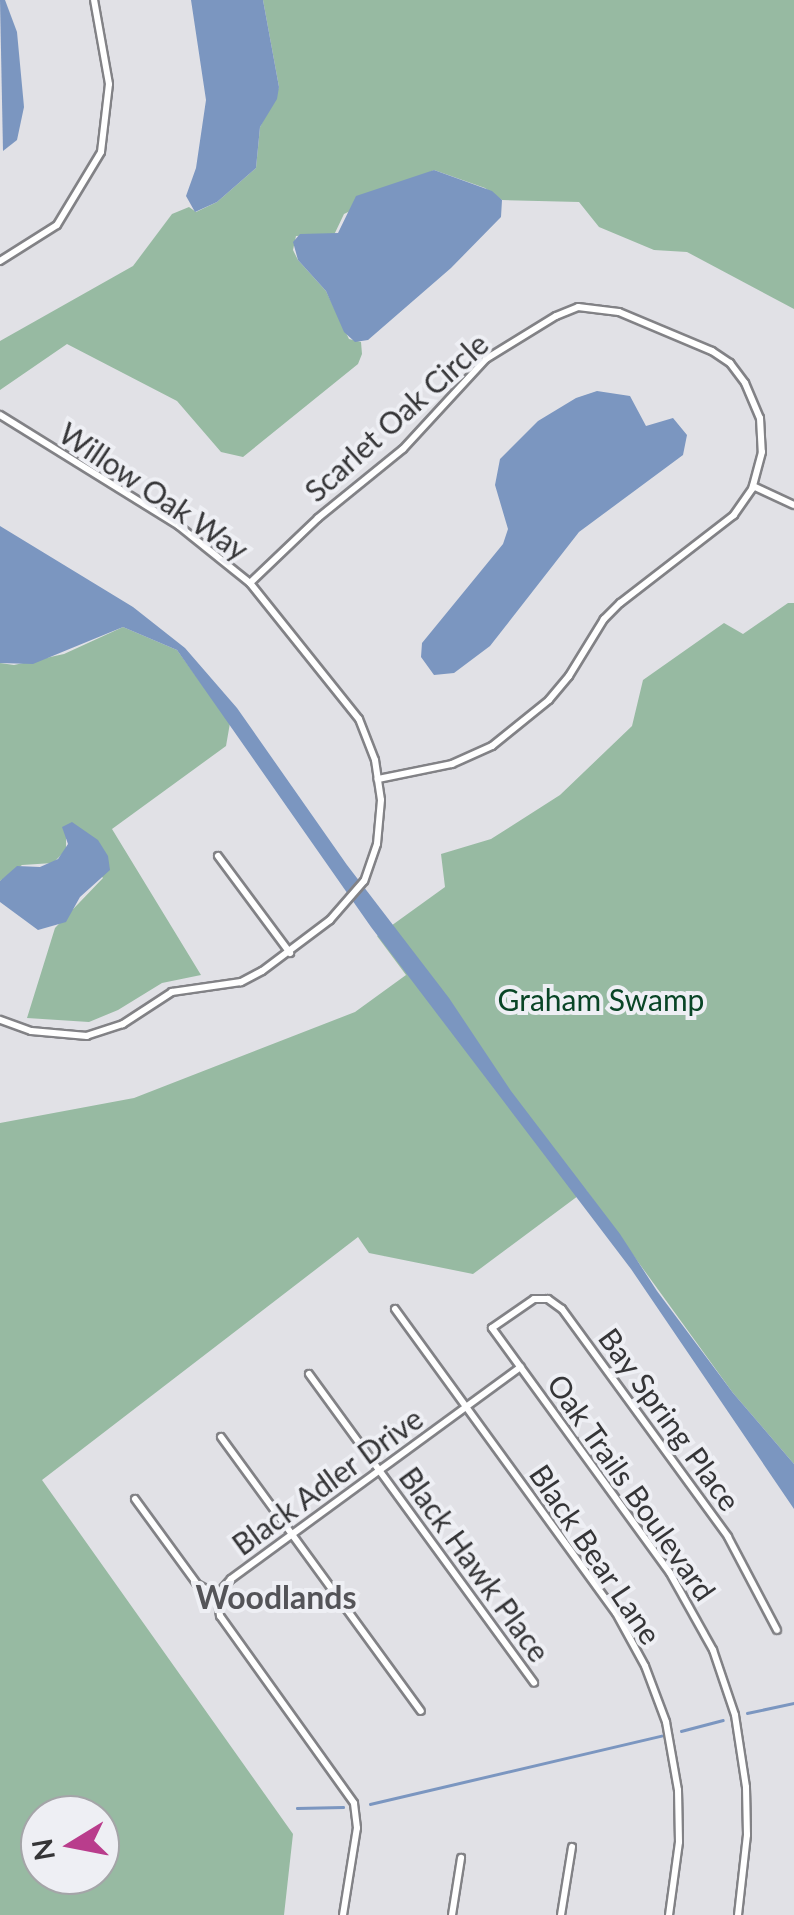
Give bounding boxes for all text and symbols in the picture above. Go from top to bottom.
street label: Scarlet Oak Circle [297,325,495,509]
street label: Willow Oak Way [52,414,256,568]
park label: Graham Swamp [498,981,704,1017]
street label: Bay Spring Place [591,1320,749,1518]
street label: Oak Trails Boulevard [540,1366,724,1608]
street label: Black Adler Drive [224,1399,430,1563]
street label: Black Bear Lane [522,1457,670,1651]
street label: Black Hawk Place [392,1460,558,1668]
district label: Woodlands [195,1578,357,1616]
north arrow [20,1795,120,1895]
text: N [24,1836,61,1863]

